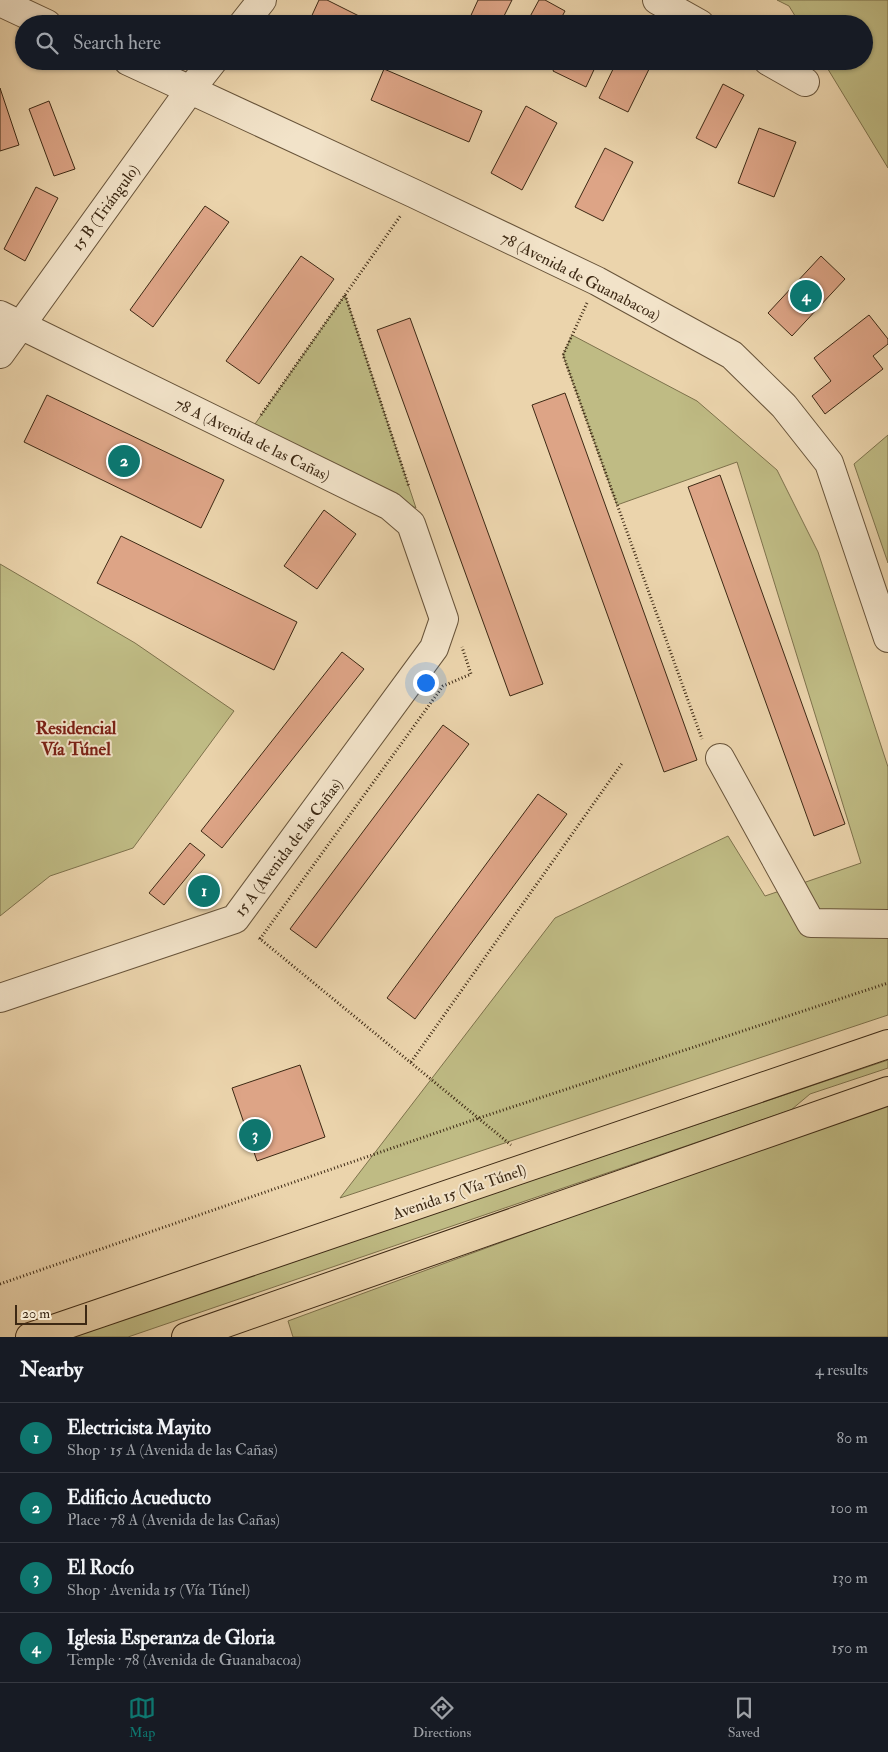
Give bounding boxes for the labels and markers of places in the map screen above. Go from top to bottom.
pin: 4 [790,277,822,315]
pin: 2 [108,442,140,480]
pin: 1 [188,872,220,910]
pin: 3 [239,1116,271,1154]

